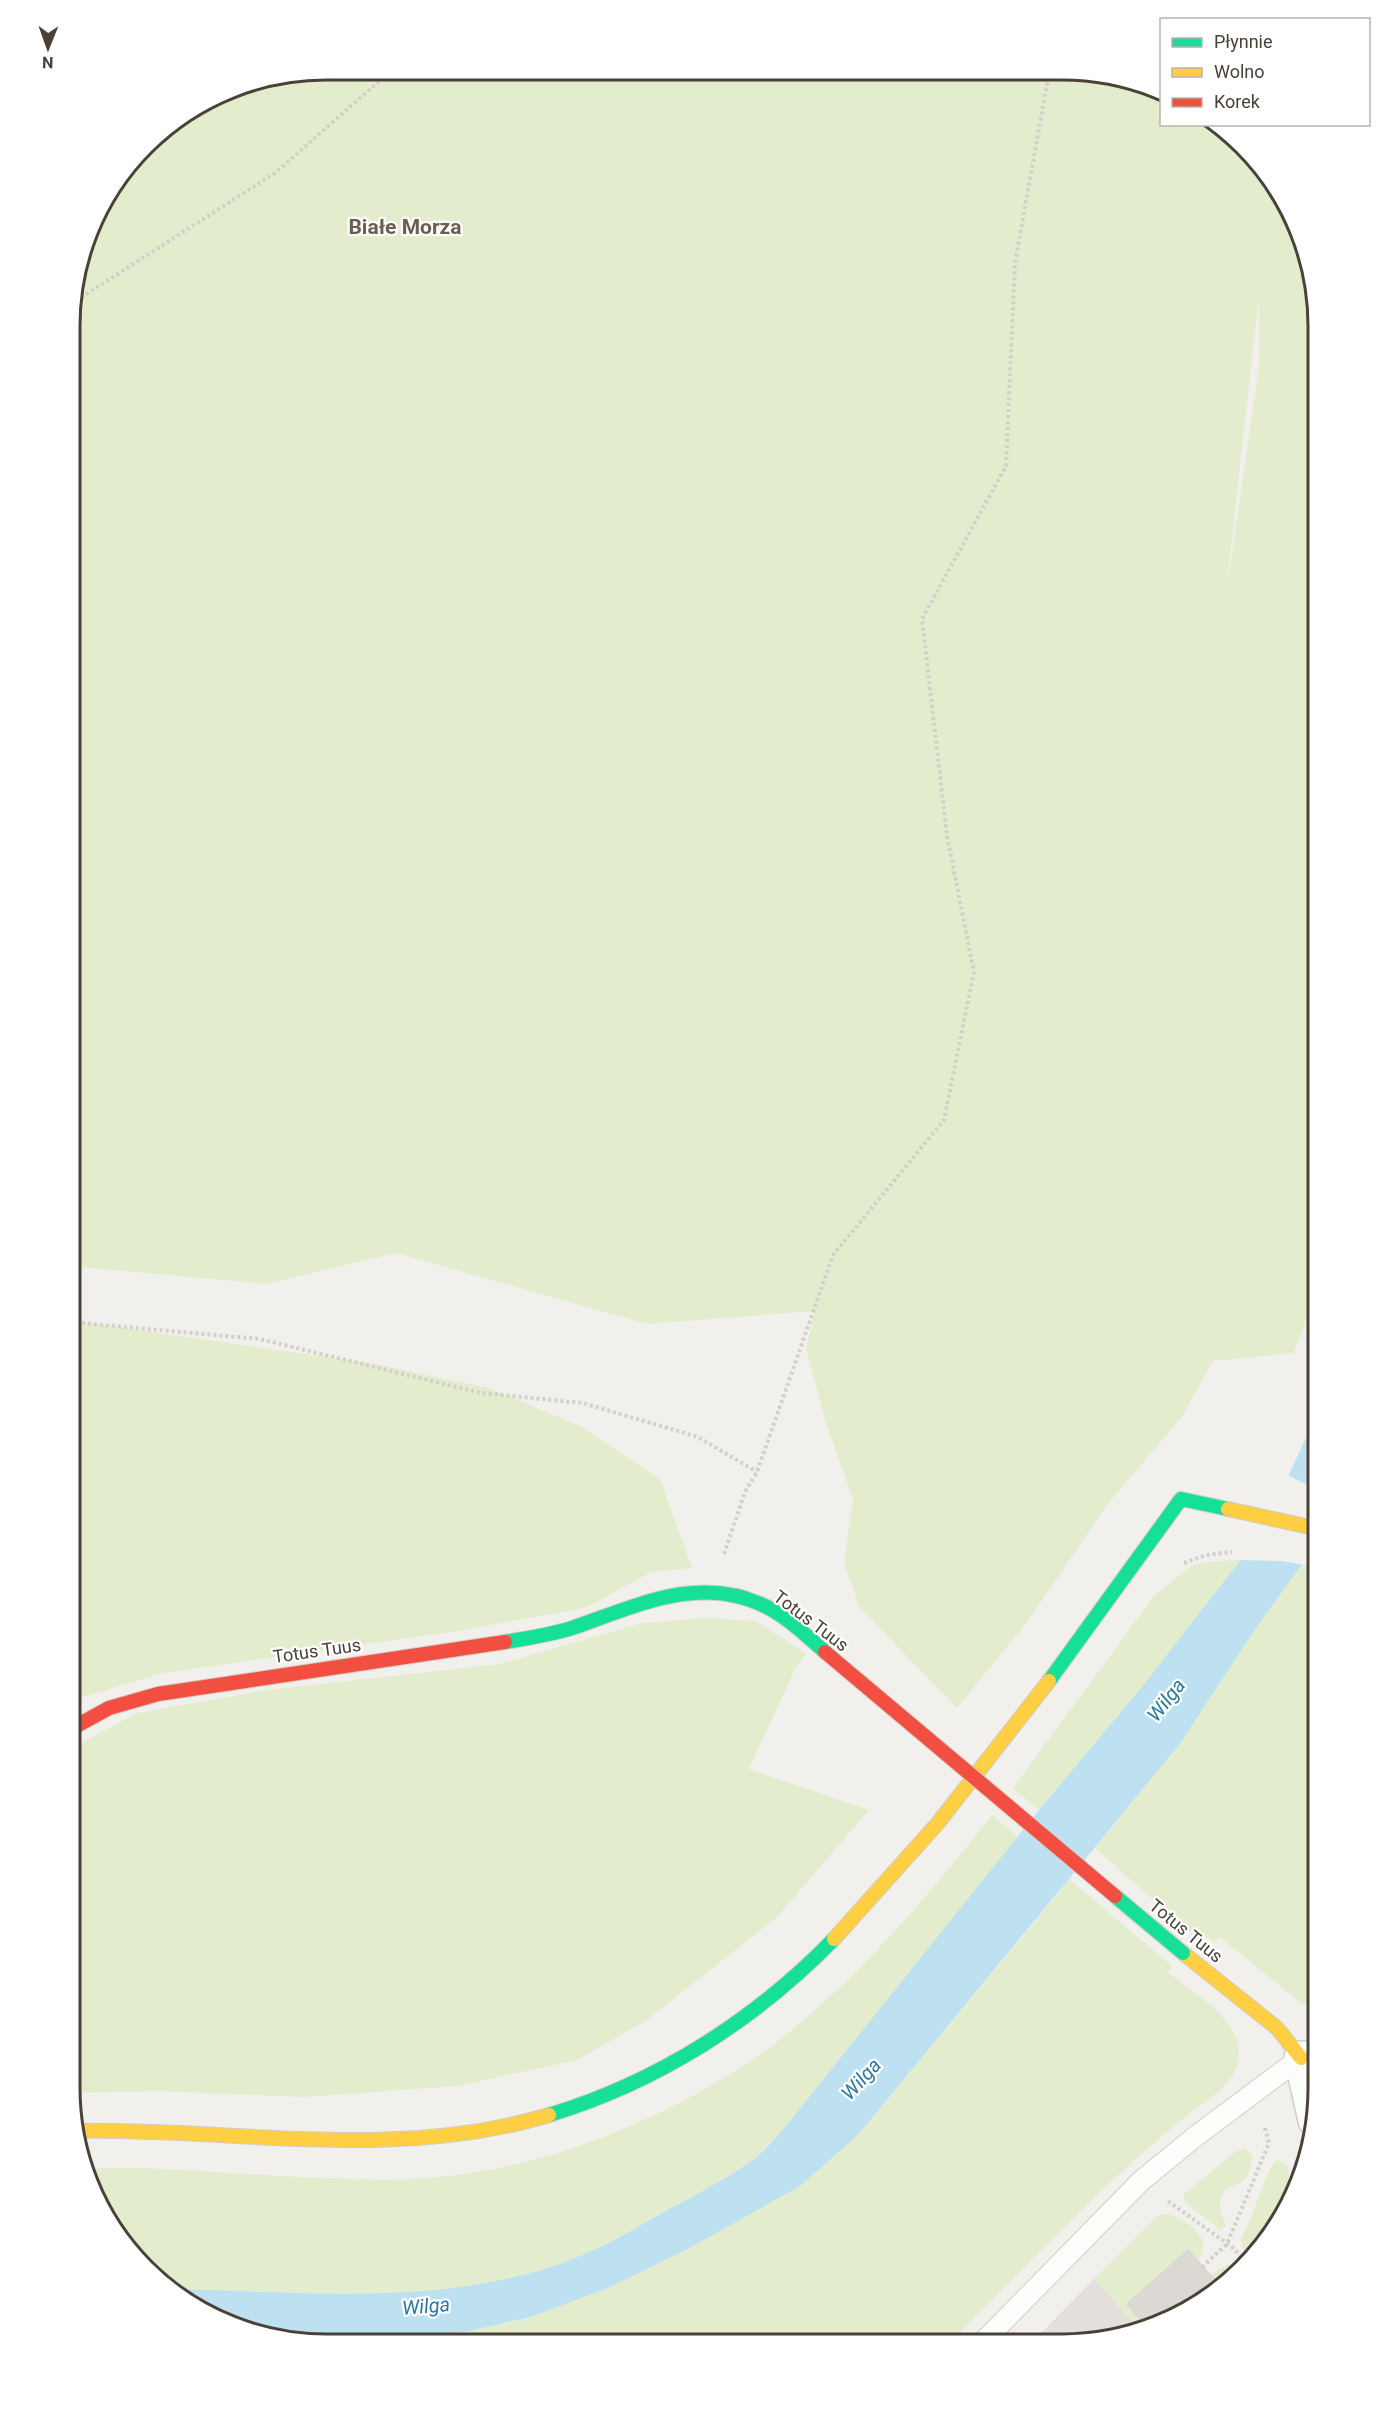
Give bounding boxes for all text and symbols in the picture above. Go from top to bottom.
north arrow [18,18,78,78]
legend [1160,18,1370,126]
text: Płynnie [1214,31,1273,52]
text: N [42,53,54,72]
text: Wolno [1214,61,1265,82]
text: Korek [1214,91,1261,112]
district label: Białe Morza [348,215,462,239]
street label: Totus Tuus [770,1586,853,1656]
street label: Totus Tuus [272,1634,362,1667]
water label: Wilga [1142,1674,1190,1726]
street label: Totus Tuus [1145,1895,1227,1967]
water label: Wilga [836,2053,886,2105]
water label: Wilga [401,2292,451,2320]

